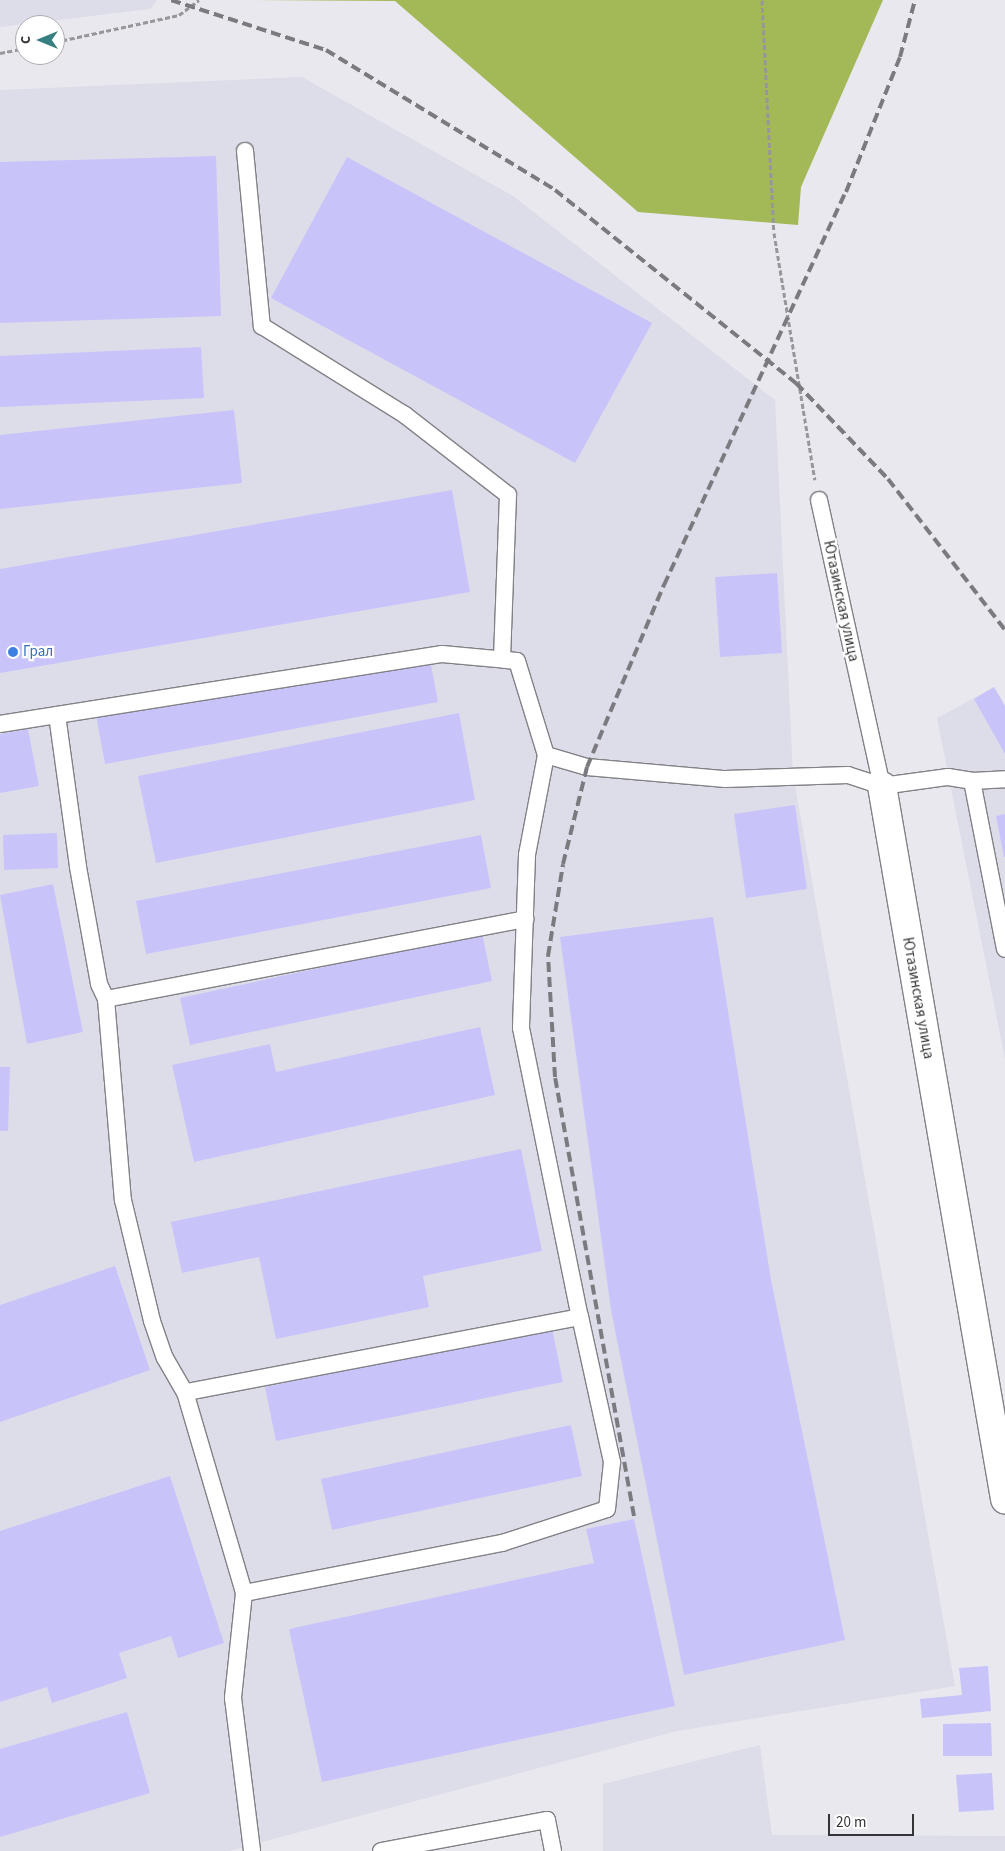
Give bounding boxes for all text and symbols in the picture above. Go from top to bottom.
north arrow [15,15,65,65]
text: С [16,36,36,44]
street label: Ютазинская улица [819,539,863,663]
place label: Грал [23,643,53,661]
marker: Грал [7,646,19,658]
street label: Ютазинская улица [898,936,938,1060]
scale bar [830,1804,916,1836]
text: 20 m [836,1812,866,1833]

